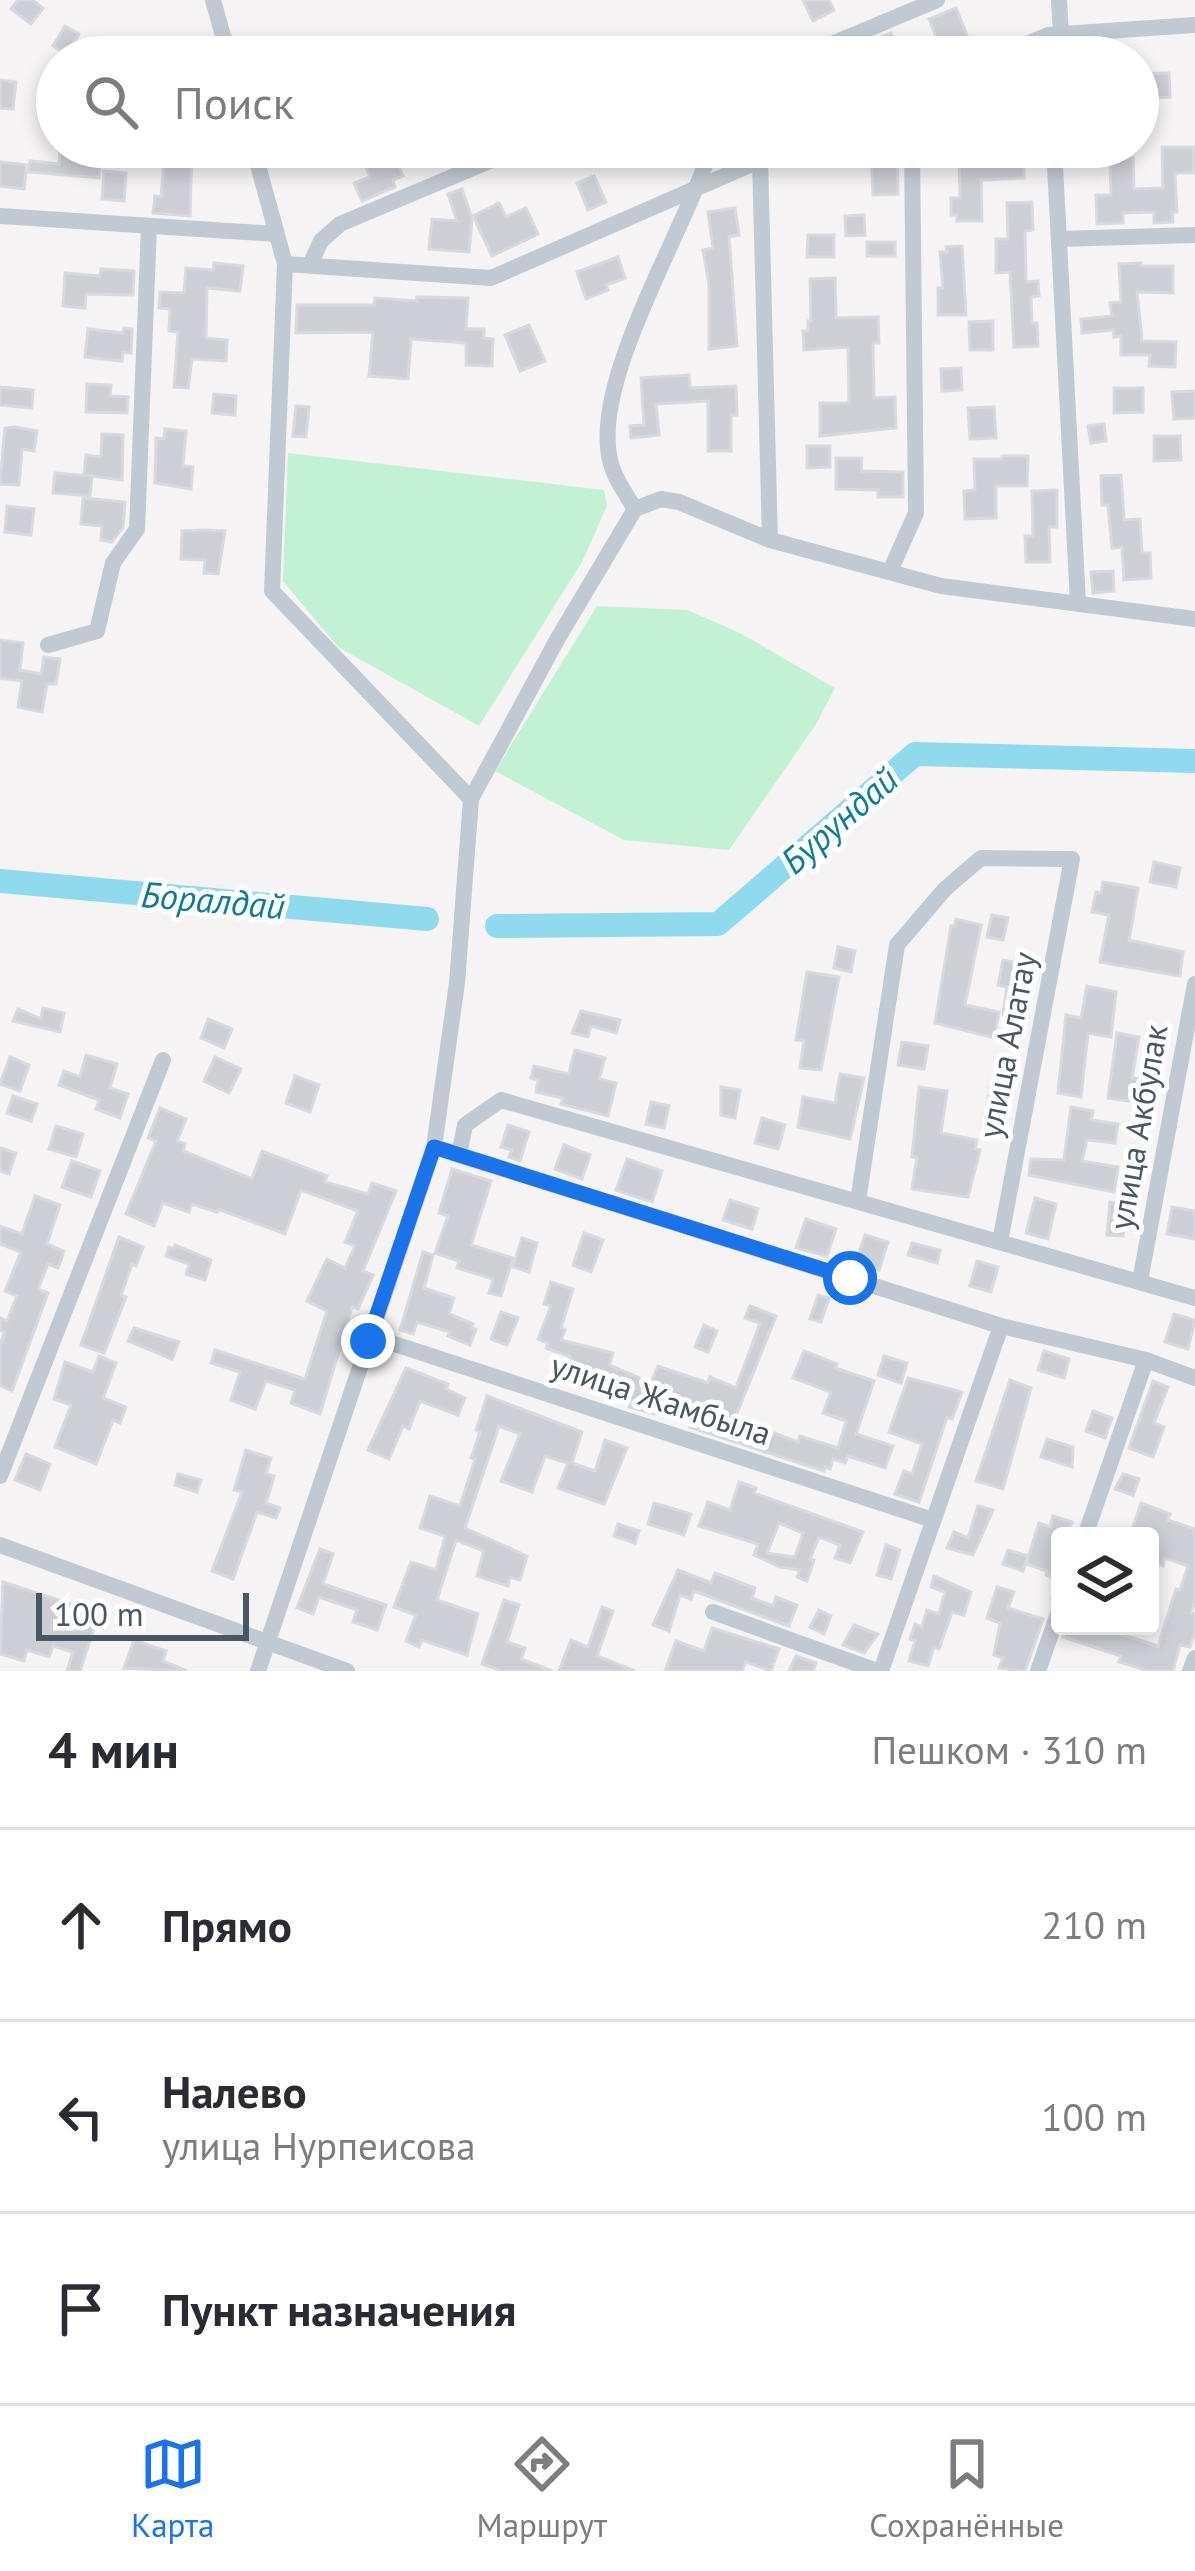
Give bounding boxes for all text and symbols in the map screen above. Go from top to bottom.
search box [36,36,1159,168]
icon: search [78,69,144,135]
text: Поиск [174,73,294,131]
water label: Бурундай [770,756,907,883]
water label: Боралдай [139,870,287,929]
street label: улица Алатау [967,948,1046,1142]
street label: улица Акбулак [1098,1021,1177,1233]
route start [823,1251,877,1305]
route end [341,1314,395,1368]
street label: улица Жамбыла [545,1343,777,1454]
map controls [1051,1527,1159,1635]
button: layers [1051,1527,1159,1635]
scale bar [36,1587,249,1640]
text: 100 m [54,1592,144,1635]
text: 4 мин [48,1716,179,1782]
text: Пешком · 310 m [871,1724,1147,1775]
icon: ahead [48,1892,114,1958]
text: Прямо [162,1896,292,1954]
text: 210 m [1041,1899,1147,1950]
text: Налево [162,2062,307,2120]
icon: left [48,2084,114,2150]
text: 100 m [1041,2091,1147,2142]
text: улица Нурпеисова [162,2120,476,2171]
icon: arrive [48,2276,114,2342]
text: Пункт назначения [162,2280,516,2338]
tab: Карта [131,2431,214,2546]
tab: Маршрут [477,2431,607,2546]
tab: Сохранённые [869,2431,1064,2546]

